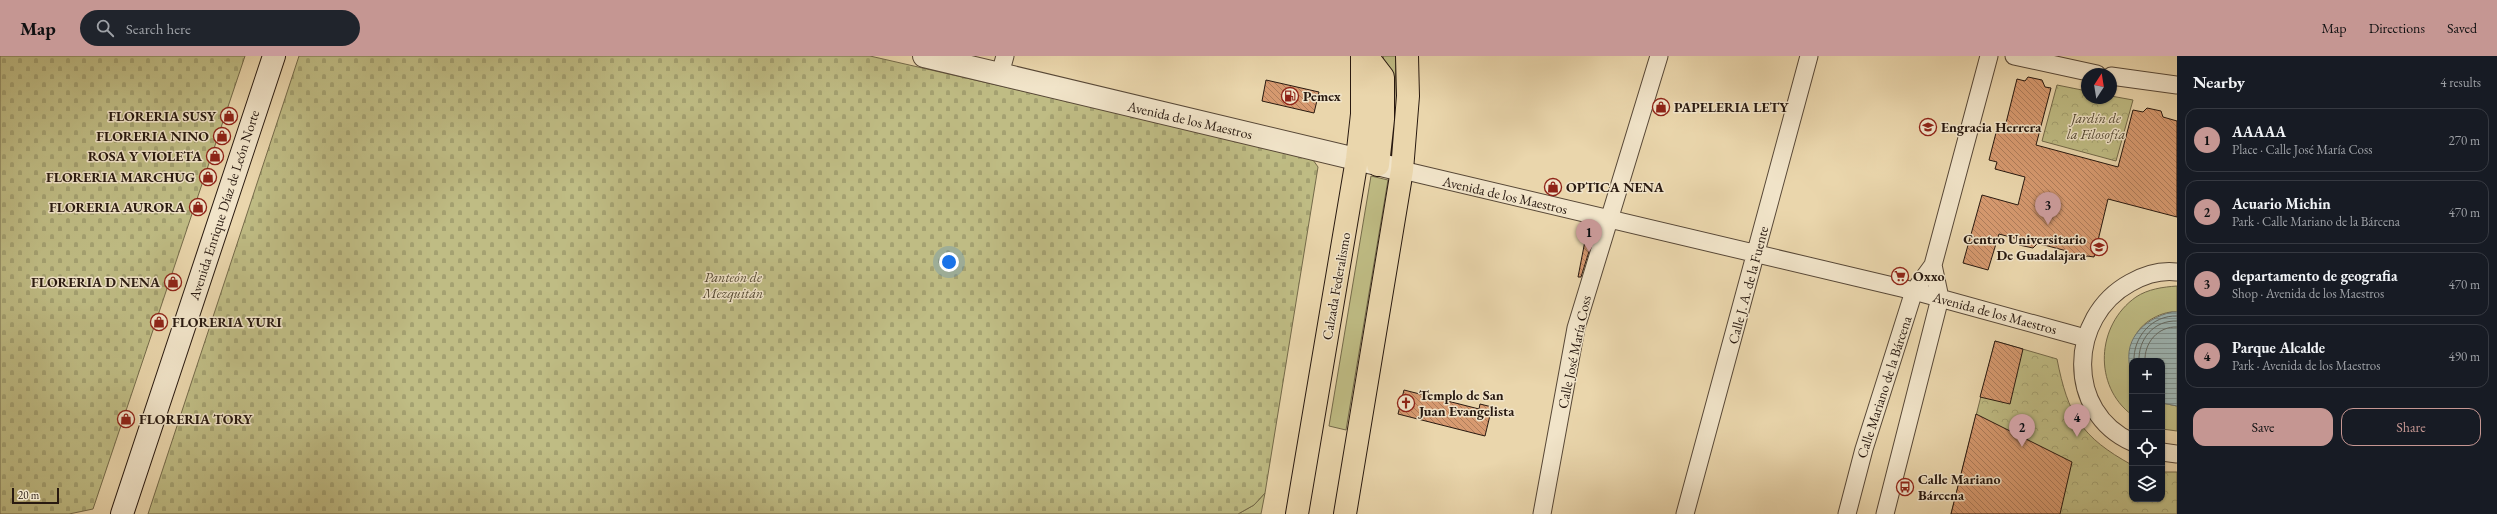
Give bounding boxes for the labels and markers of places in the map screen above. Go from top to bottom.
fuel station icon: Pemex [1280,86,1300,106]
place label: Pemex [1303,87,1341,105]
shop icon: PAPELERIA LETY [1651,97,1671,117]
place label: PAPELERIA LETY [1674,98,1789,116]
shop icon: FLORERIA SUSY [219,106,239,126]
place label: FLORERIA SUSY [108,107,217,125]
school or university icon: Engracia Herrera [1918,117,1938,137]
place label: Engracia Herrera [1941,118,2042,136]
shop icon: FLORERIA NINO [212,126,232,146]
place label: FLORERIA NINO [96,127,209,145]
shop icon: ROSA Y VIOLETA [205,146,225,166]
place label: ROSA Y VIOLETA [88,147,203,165]
shop icon: FLORERIA MARCHUG [198,167,218,187]
place label: FLORERIA MARCHUG [46,168,195,186]
shop icon: OPTICA NENA [1543,177,1563,197]
place label: OPTICA NENA [1566,178,1665,196]
pin: 3 [2035,192,2061,225]
shop icon: FLORERIA AURORA [188,197,208,217]
place label: FLORERIA AURORA [49,198,186,216]
pin: 1 [1576,219,1602,252]
place label: Centro Universitario De Guadalajara [1963,230,2087,264]
school or university icon: Centro Universitario De Guadalajara [2089,237,2109,257]
supermarket icon: Oxxo [1890,266,1910,286]
place label: Oxxo [1913,267,1944,285]
shop icon: FLORERIA D NENA [163,272,183,292]
place label: FLORERIA D NENA [31,273,161,291]
shop icon: FLORERIA YURI [149,312,169,332]
place label: FLORERIA YURI [172,313,282,331]
place label: Templo de San Juan Evangelista [1417,386,1515,420]
church icon: Templo de San Juan Evangelista [1396,393,1416,413]
pin: 4 [2064,404,2090,437]
shop icon: FLORERIA TORY [116,409,136,429]
place label: FLORERIA TORY [139,410,253,428]
pin: 2 [2009,414,2035,447]
place label: Calle Mariano Bárcena [1918,470,2001,504]
bus stop icon: Calle Mariano Bárcena [1895,477,1915,497]

